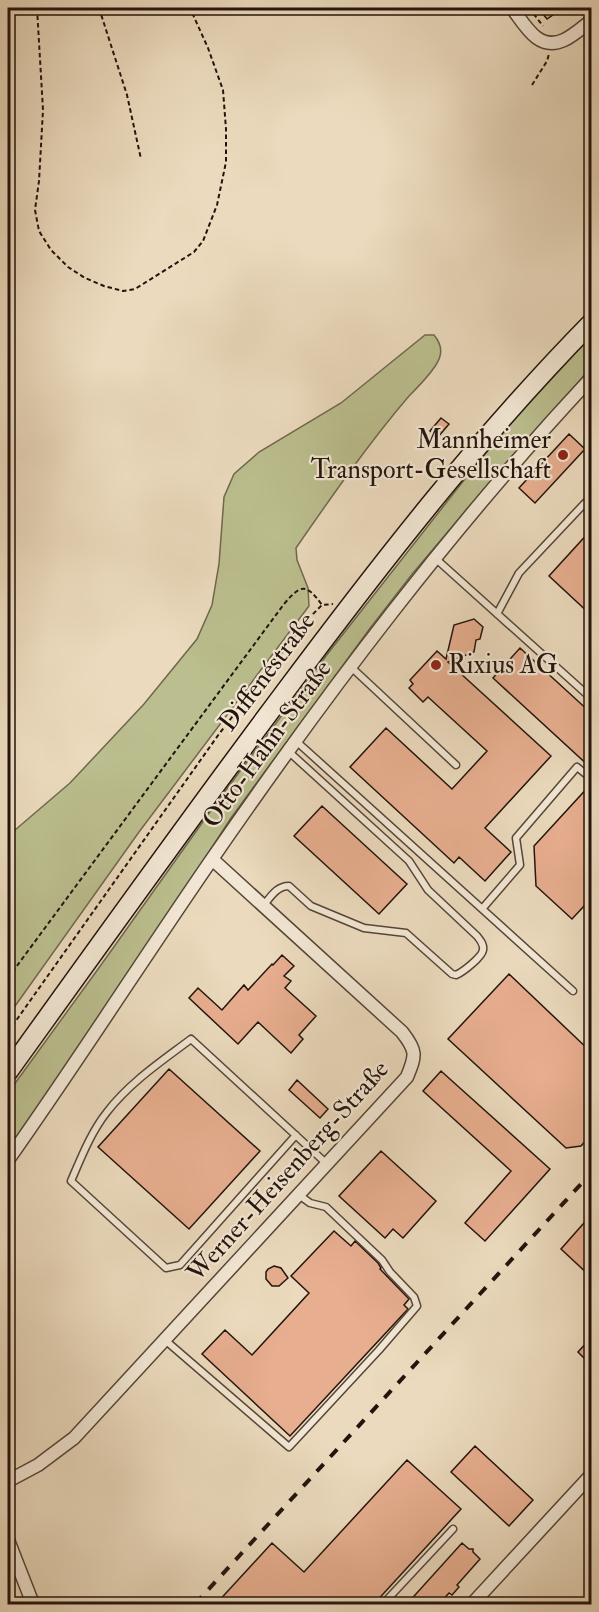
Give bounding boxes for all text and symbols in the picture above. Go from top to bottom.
place label: Mannheimer Transport-Gesellschaft [311,424,551,487]
marker: Mannheimer Transport-Gesellschaft [556,448,570,462]
street label: Diffenéstraße [212,606,322,738]
place label: Rixius AG [448,649,558,681]
street label: Otto-Hahn-Straße [195,654,339,834]
marker: Rixius AG [429,658,443,672]
street label: Werner-Heisenberg-Straße [180,1054,396,1289]

